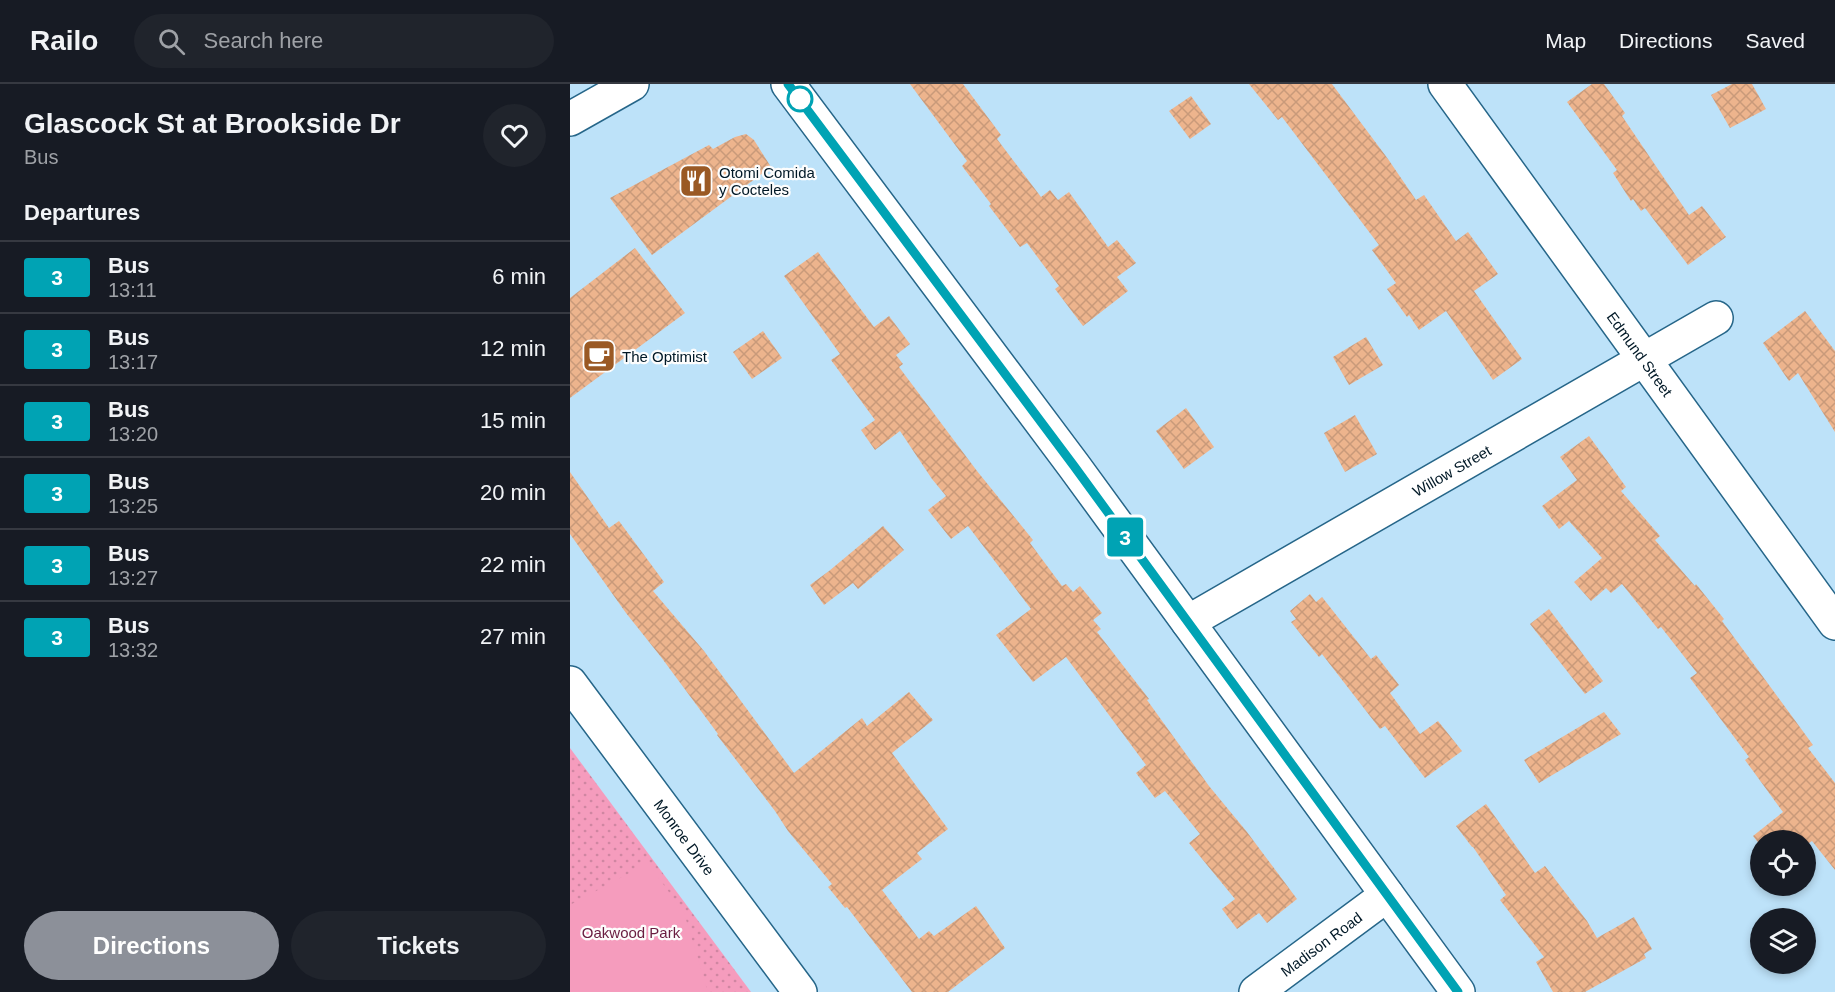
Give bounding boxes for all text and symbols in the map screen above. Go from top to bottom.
search box [134,14,554,68]
text: Railo [30,25,98,56]
icon: search [155,25,188,58]
text: Search here [203,28,323,53]
text: Map [1545,29,1586,52]
text: Directions [1619,29,1712,52]
text: Saved [1745,29,1805,52]
unlabelled marker [787,86,813,112]
button: heart [483,104,546,167]
text: Glascock St at Brookside Dr [24,108,401,139]
text: Bus [24,146,58,168]
restaurant icon: Otomi Comida y Cocteles [678,163,714,199]
place label: Otomi Comida y Cocteles [719,164,816,198]
text: Departures [24,200,140,225]
text: Bus [108,253,150,278]
text: 6 min [492,264,546,289]
text: 3 [51,266,63,289]
text: 13:11 [108,279,157,301]
street label: Edmund Street [1604,308,1677,400]
text: Bus [108,325,150,350]
text: 12 min [480,336,546,361]
text: 3 [51,338,63,361]
cafe icon: The Optimist [581,338,617,374]
place label: The Optimist [622,348,708,365]
text: 13:17 [108,351,158,373]
text: Bus [108,397,150,422]
text: 15 min [480,408,546,433]
text: 3 [51,410,63,433]
text: 13:20 [108,423,158,445]
street label: Willow Street [1409,441,1494,500]
text: Bus [108,469,150,494]
text: 20 min [480,480,546,505]
text: 3 [51,482,63,505]
text: 13:25 [108,495,158,517]
line badge: 3 [1106,518,1144,556]
text: 3 [1119,526,1131,549]
text: Bus [108,541,150,566]
text: 22 min [480,552,546,577]
text: 3 [51,554,63,577]
text: 13:27 [108,567,158,589]
text: Bus [108,613,150,638]
text: 27 min [480,624,546,649]
text: 3 [51,626,63,649]
text: 13:32 [108,639,158,661]
street label: Monroe Drive [651,796,718,878]
map controls [1750,830,1816,974]
button: locate [1750,830,1816,896]
street label: Madison Road [1277,908,1365,979]
button: layers [1750,908,1816,974]
button: Directions [24,911,279,980]
button: Tickets [291,911,546,980]
park label: Oakwood Park [582,924,681,941]

